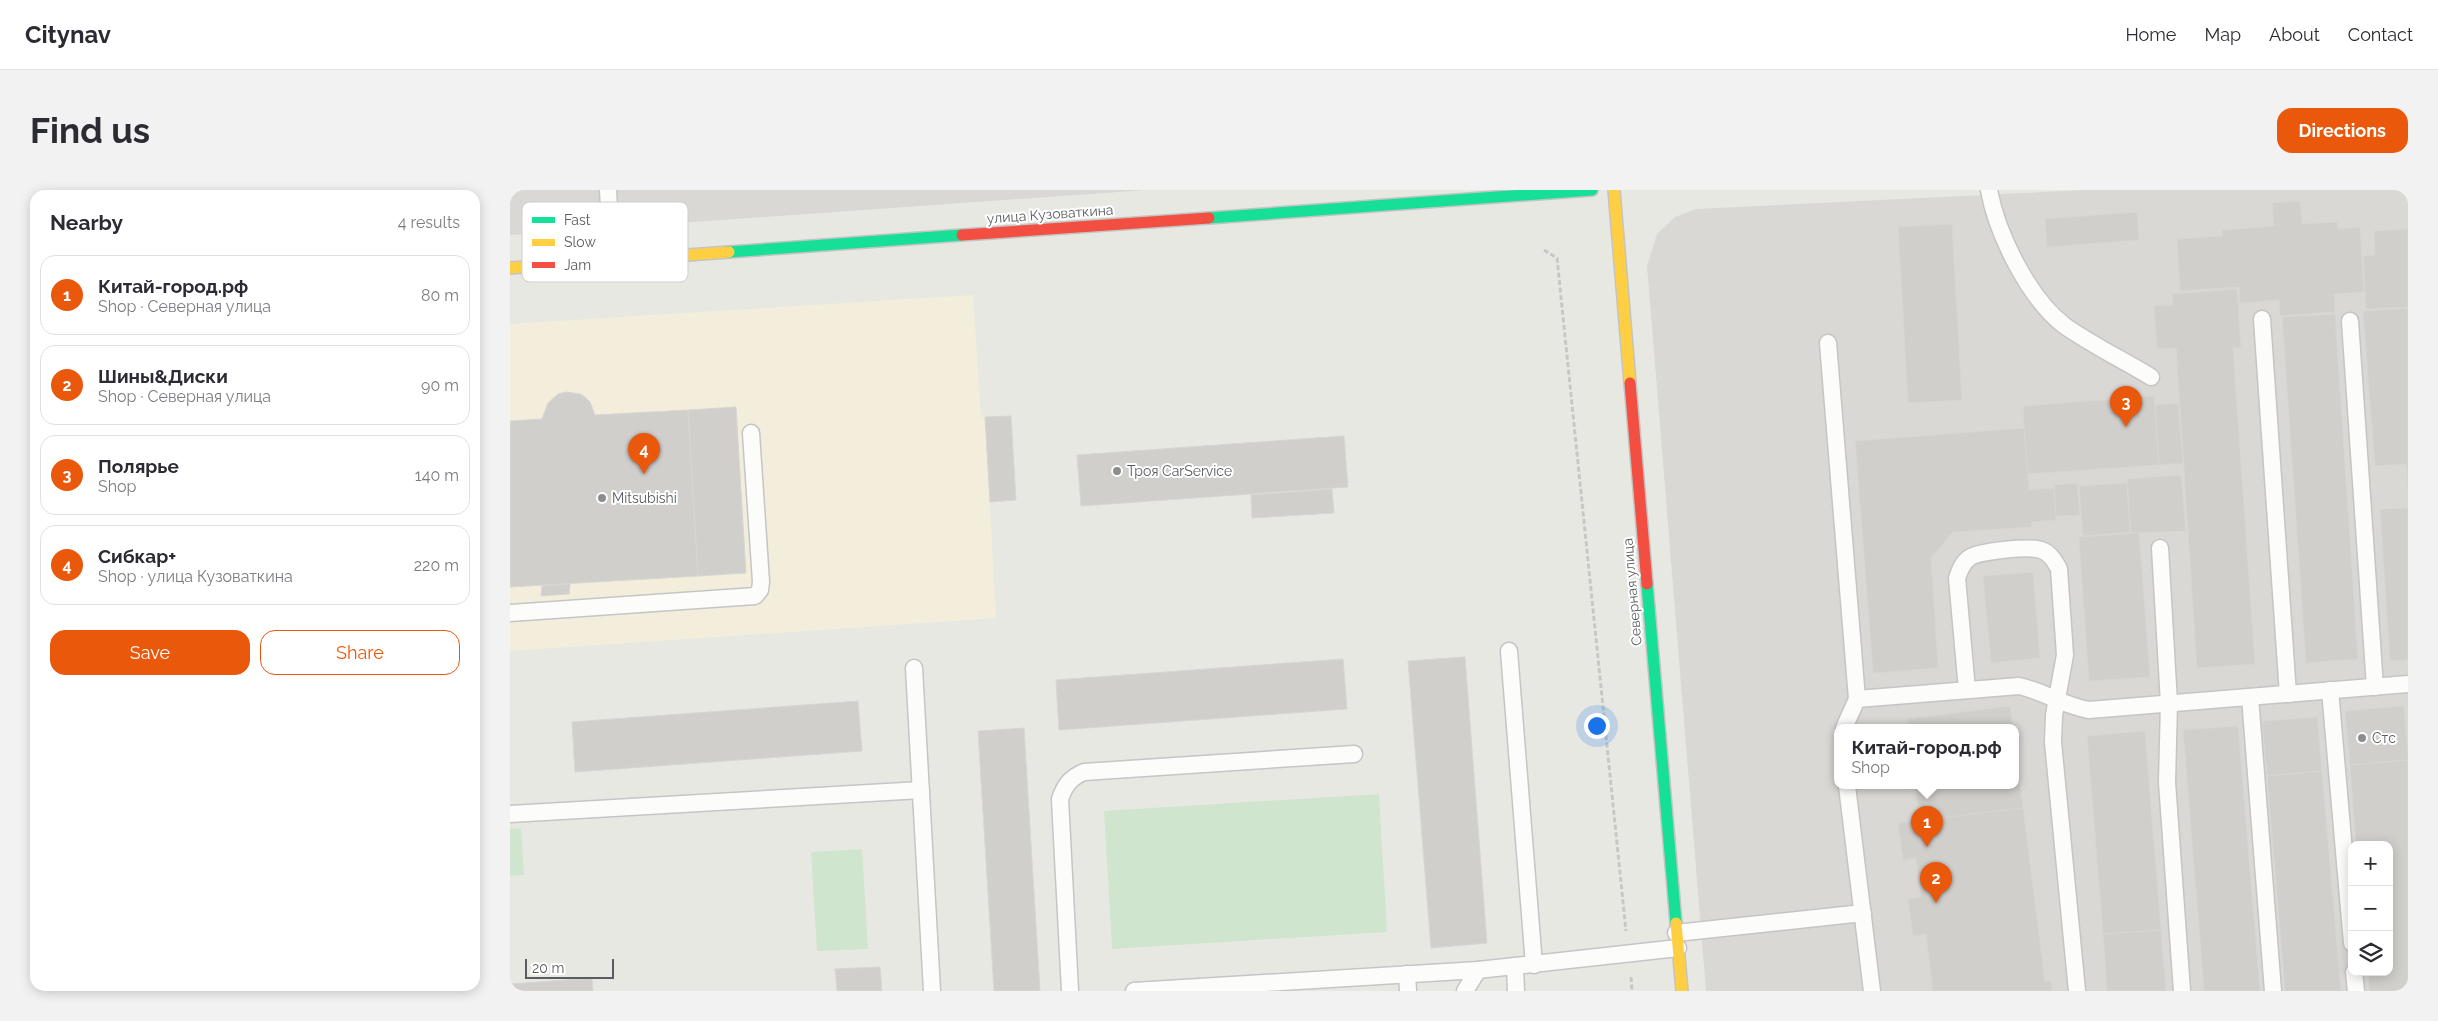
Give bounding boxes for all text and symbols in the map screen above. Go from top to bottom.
text: Citynav [25,20,111,49]
text: Home [2125,24,2176,45]
text: Map [2204,24,2241,45]
text: About [2269,24,2320,45]
text: Contact [2348,24,2413,45]
button: Directions [2277,108,2408,153]
text: Find us [30,110,150,151]
legend [522,202,688,282]
street label: улица Кузоваткина [986,202,1114,226]
text: Nearby [50,210,123,235]
text: Fast [564,212,591,228]
text: 4 results [398,213,460,232]
text: Slow [564,234,596,250]
text: Jam [564,257,591,273]
text: Китай-город.рф [98,275,248,297]
text: 1 [63,286,71,305]
text: 80 m [421,286,459,305]
text: Shop · Северная улица [98,297,271,316]
text: Шины&Диски [98,365,228,387]
text: 2 [62,376,72,395]
text: 90 m [421,376,459,395]
pin: 3 [2110,386,2142,427]
text: Shop · Северная улица [98,387,271,406]
pin: 4 [628,433,660,474]
text: Полярье [98,455,179,477]
place label: Троя CarService [1127,463,1232,479]
marker: Троя CarService [1111,465,1123,477]
text: 3 [63,466,71,485]
text: 140 m [415,466,459,485]
text: Shop [98,477,136,496]
place label: Mitsubishi [612,490,677,506]
marker: Mitsubishi [596,492,608,504]
street label: Северная улица [1619,538,1645,646]
text: Сибкар+ [98,545,176,567]
text: 4 [62,556,72,575]
text: 220 m [414,556,459,575]
text: Shop · улица Кузоваткина [98,567,293,586]
button: Save [50,630,250,675]
button: Share [260,630,460,675]
your location [1584,713,1610,739]
popup [1834,724,2019,789]
place label: Стс [2372,730,2396,746]
marker: Стс [2356,732,2368,744]
text: Китай-город.рф [1851,736,2002,758]
text: Shop [1851,758,1890,777]
pin: 1 [1911,806,1943,847]
map controls [2348,841,2393,976]
button: + [2348,841,2393,886]
pin: 2 [1920,862,1952,903]
button: − [2348,886,2393,931]
button: layers [2348,931,2393,976]
scale bar [525,956,614,979]
text: 20 m [532,960,564,976]

